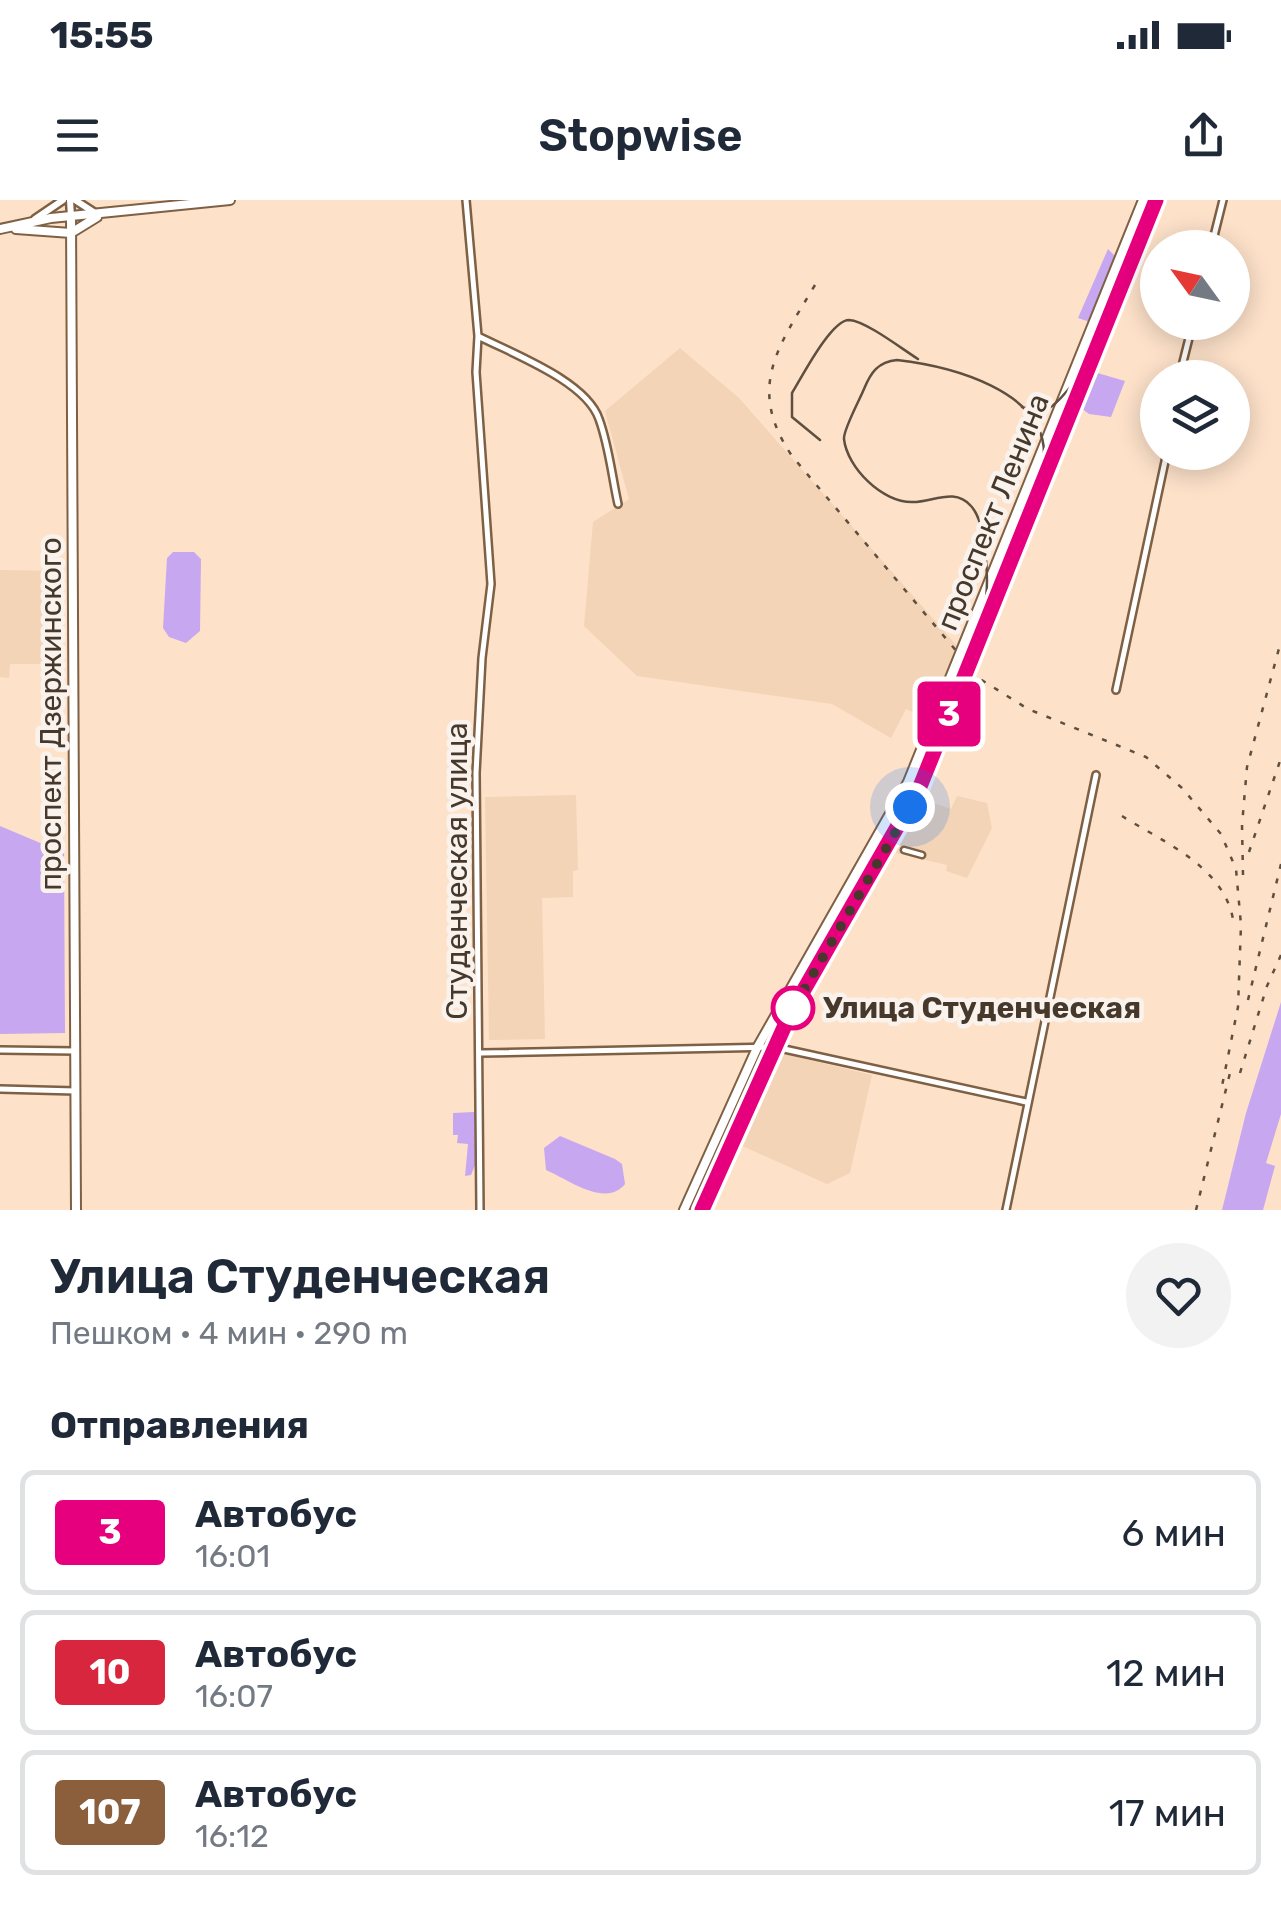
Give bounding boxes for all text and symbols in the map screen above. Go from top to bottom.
text: 15:55 [50,12,154,58]
icon: menu [50,108,105,163]
icon: share [1176,108,1231,163]
text: Stopwise [538,109,743,162]
north arrow [1140,230,1250,340]
map controls [1140,230,1250,470]
button: layers [1140,360,1250,470]
street label: проспект Ленина [929,388,1057,636]
street label: проспект Дзержинского [33,537,69,891]
line badge: 3 [916,682,982,746]
text: 3 [937,693,961,735]
street label: Студенческая улица [439,722,475,1020]
your location [885,782,935,832]
marker: Улица Студенческая [772,987,814,1029]
place label: Улица Студенческая [823,990,1141,1026]
button: heart [1126,1243,1231,1348]
text: Улица Студенческая [50,1248,550,1305]
text: Пешком · 4 мин · 290 m [50,1314,408,1352]
text: Отправления [50,1402,309,1448]
text: Автобус [195,1491,357,1537]
text: 6 мин [1122,1510,1226,1556]
text: 3 [98,1511,122,1553]
text: 16:01 [195,1537,270,1575]
text: Автобус [195,1631,357,1677]
text: 12 мин [1106,1650,1226,1696]
text: 10 [89,1651,131,1693]
text: 16:07 [195,1677,273,1715]
text: Автобус [195,1771,357,1817]
text: 17 мин [1109,1790,1226,1836]
text: 107 [79,1791,141,1833]
text: 16:12 [195,1817,269,1855]

